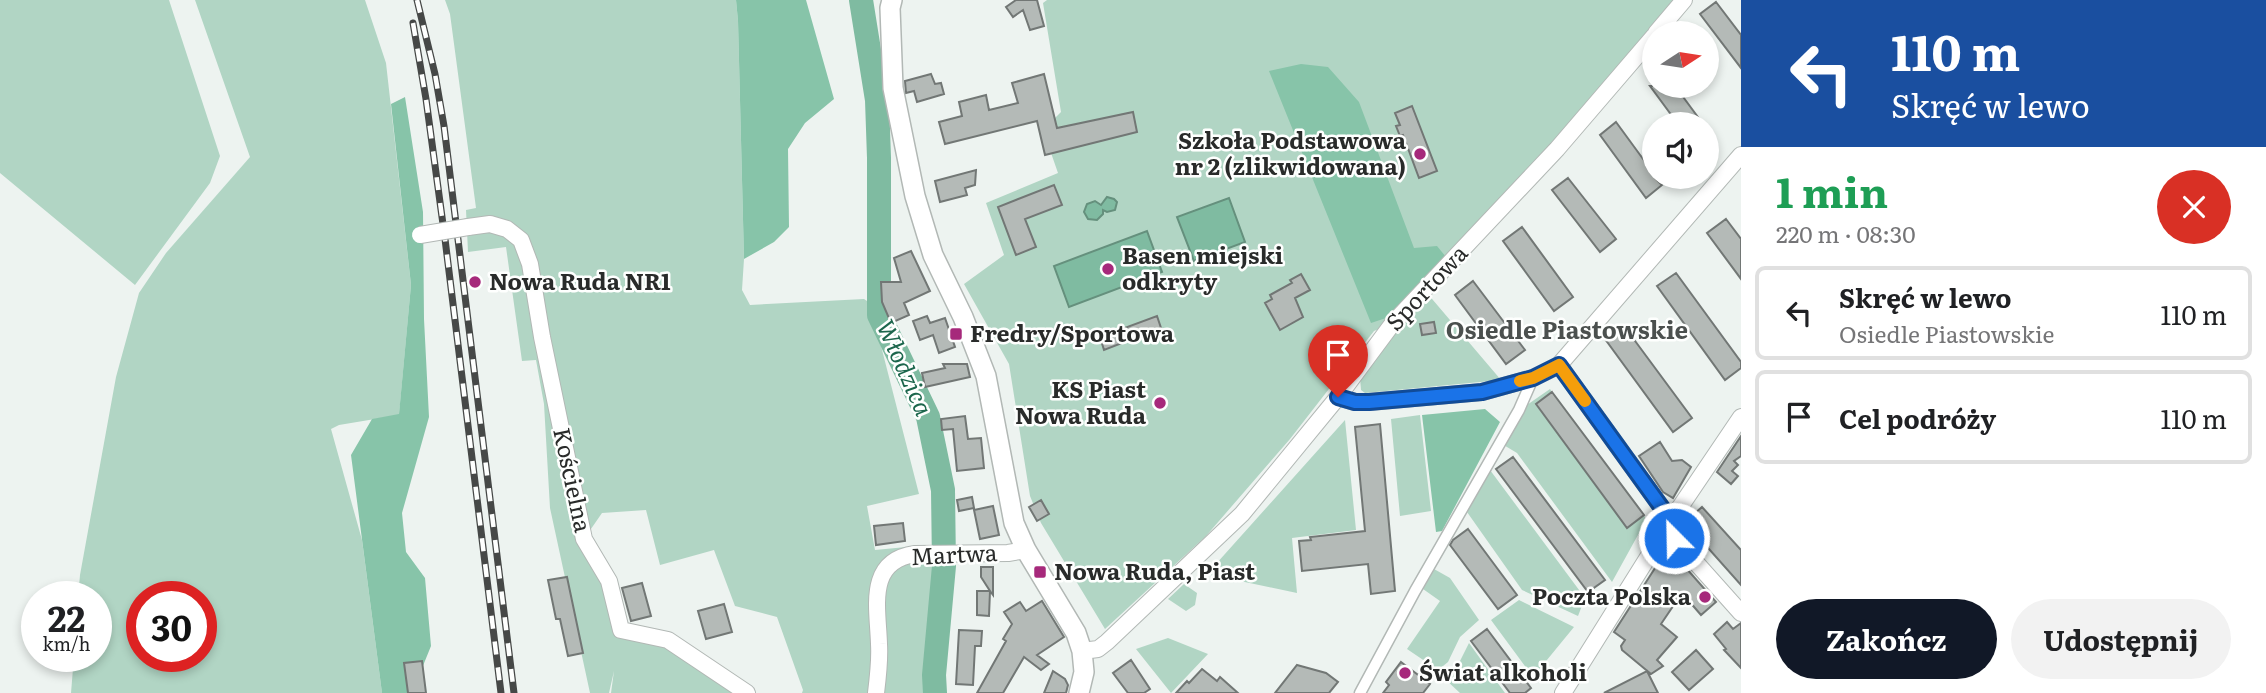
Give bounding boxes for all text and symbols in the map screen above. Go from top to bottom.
text: 110 m [1891,13,2020,86]
north arrow [1642,21,1718,98]
map controls [1642,21,1719,189]
icon: left [1776,28,1867,119]
text: Skręć w lewo [1891,80,2090,128]
button: sound [1642,112,1719,189]
place label: Szkoła Podstawowa nr 2 (zlikwidowana) [1175,122,1407,182]
marker: Szkoła Podstawowa nr 2 (zlikwidowana) [1412,146,1428,162]
text: 1 min [1776,159,1888,221]
button: close [2157,170,2231,244]
text: 220 m · 08:30 [1776,216,1916,250]
street label: Sportowa [1377,236,1475,337]
place label: Basen miejski odkryty [1122,237,1283,297]
marker: Basen miejski odkryty [1100,261,1116,277]
place label: Nowa Ruda NR1 [489,263,671,297]
marker: Nowa Ruda NR1 [467,274,483,290]
text: Skręć w lewo [1839,277,2012,316]
icon: left [1780,294,1818,332]
text: 110 m [2160,294,2227,333]
district label: Osiedle Piastowskie [1446,311,1688,346]
water label: Włodzica [870,313,943,421]
place label: Fredry/Sportowa [970,315,1175,349]
text: Osiedle Piastowskie [1839,316,2055,350]
pin [1308,325,1368,397]
marker: Fredry/Sportowa [948,326,964,342]
icon: arrive [1319,336,1357,374]
place label: KS Piast Nowa Ruda [1015,371,1147,431]
marker: KS Piast Nowa Ruda [1152,395,1168,411]
icon: arrive [1780,398,1818,436]
text: Cel podróży [1839,398,1996,437]
text: 110 m [2160,398,2227,437]
street label: Kościelna [546,424,602,536]
position arrow [1637,501,1711,575]
street label: Martwa [910,534,999,572]
place label: Nowa Ruda, Piast [1054,553,1255,587]
marker: Nowa Ruda, Piast [1032,564,1048,580]
place label: Poczta Polska [1532,578,1692,612]
speed limit sign: 30 [126,581,217,672]
marker: Poczta Polska [1697,589,1713,605]
text: 22 [48,591,85,643]
button: Zakończ [1776,599,1997,679]
button: Udostępnij [2011,599,2231,679]
text: km/h [43,630,90,657]
place label: Świat alkoholi [1419,654,1587,688]
marker: Świat alkoholi [1397,665,1413,681]

